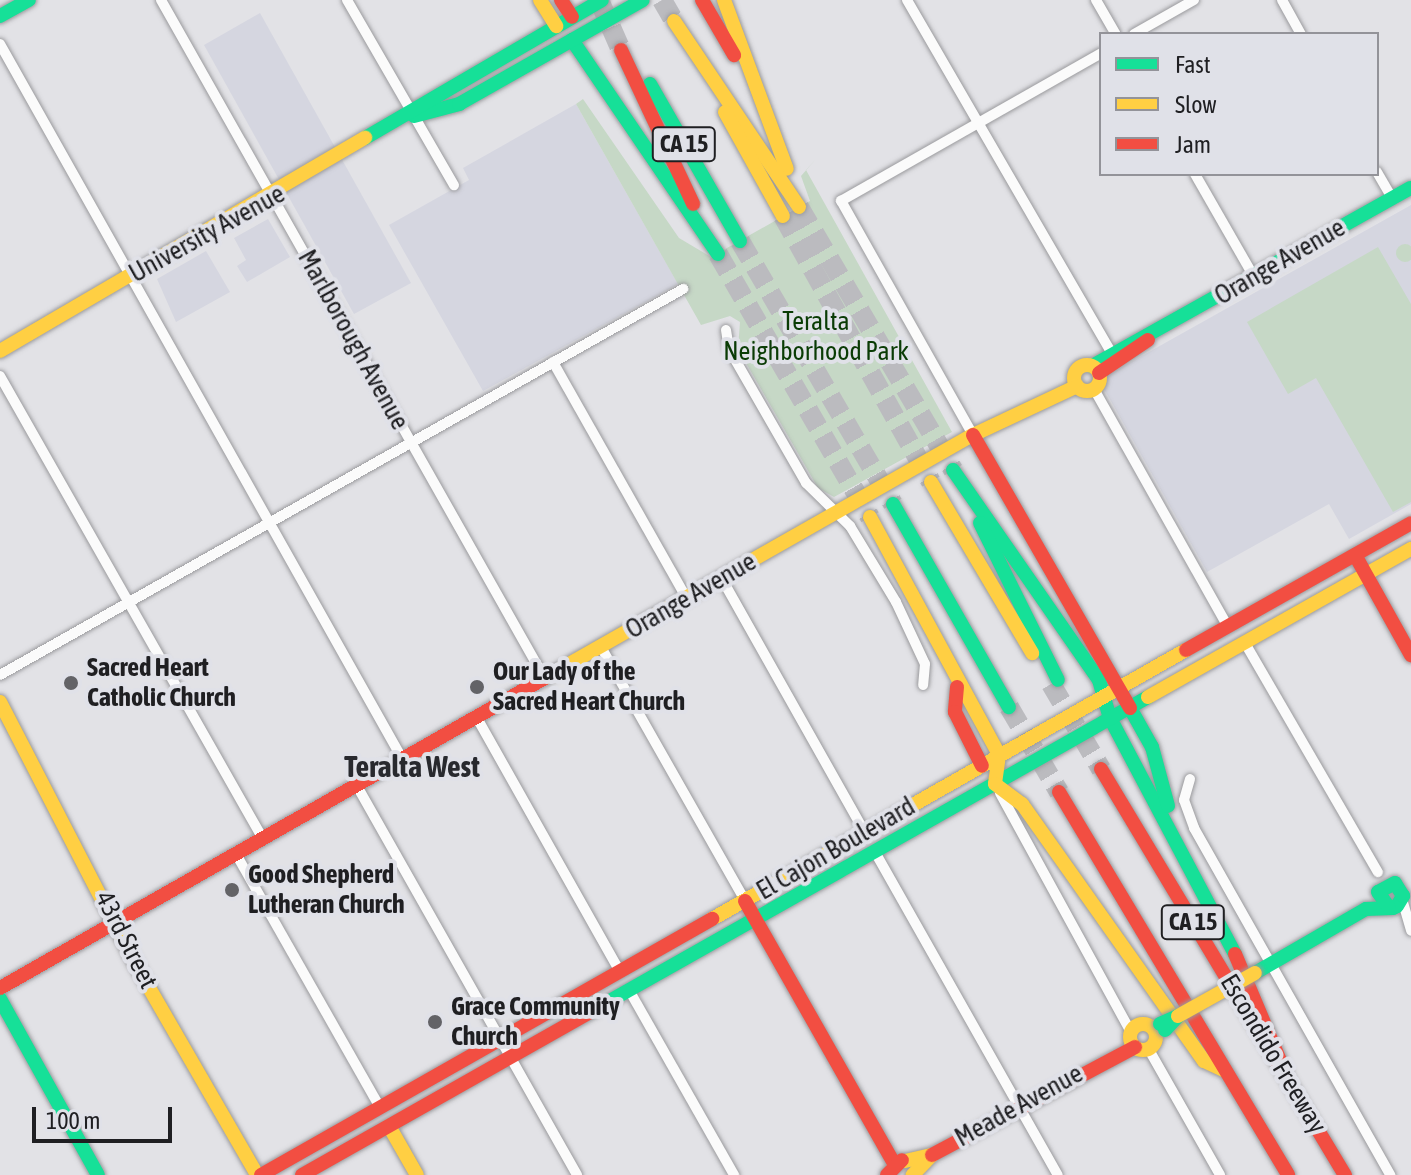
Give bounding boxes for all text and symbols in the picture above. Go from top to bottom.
legend [1099,32,1379,176]
text: Fast [1175,51,1211,78]
text: Slow [1175,91,1217,118]
road number: CA 15 [650,124,718,164]
text: Jam [1175,131,1211,158]
street label: University Avenue [124,178,290,290]
street label: Orange Avenue [1209,212,1351,312]
street label: Marlborough Avenue [291,245,415,435]
park label: Teralta Neighborhood Park [723,306,909,368]
street label: Orange Avenue [620,546,762,646]
place label: Sacred Heart Catholic Church [87,652,236,714]
place label: Our Lady of the Sacred Heart Church [493,656,685,718]
marker: Sacred Heart Catholic Church [62,674,80,692]
marker: Our Lady of the Sacred Heart Church [468,678,486,696]
district label: Teralta West [344,748,480,784]
street label: El Cajon Boulevard [751,791,921,907]
place label: Good Shepherd Lutheran Church [248,859,405,920]
marker: Good Shepherd Lutheran Church [223,881,241,899]
street label: 43rd Street [88,886,164,994]
road number: CA 15 [1159,902,1227,942]
street label: Escondido Freeway [1213,969,1333,1139]
place label: Grace Community Church [451,991,620,1052]
marker: Grace Community Church [426,1013,444,1031]
street label: Meade Avenue [950,1058,1088,1154]
scale bar [36,1091,176,1141]
text: 100 m [46,1107,100,1134]

